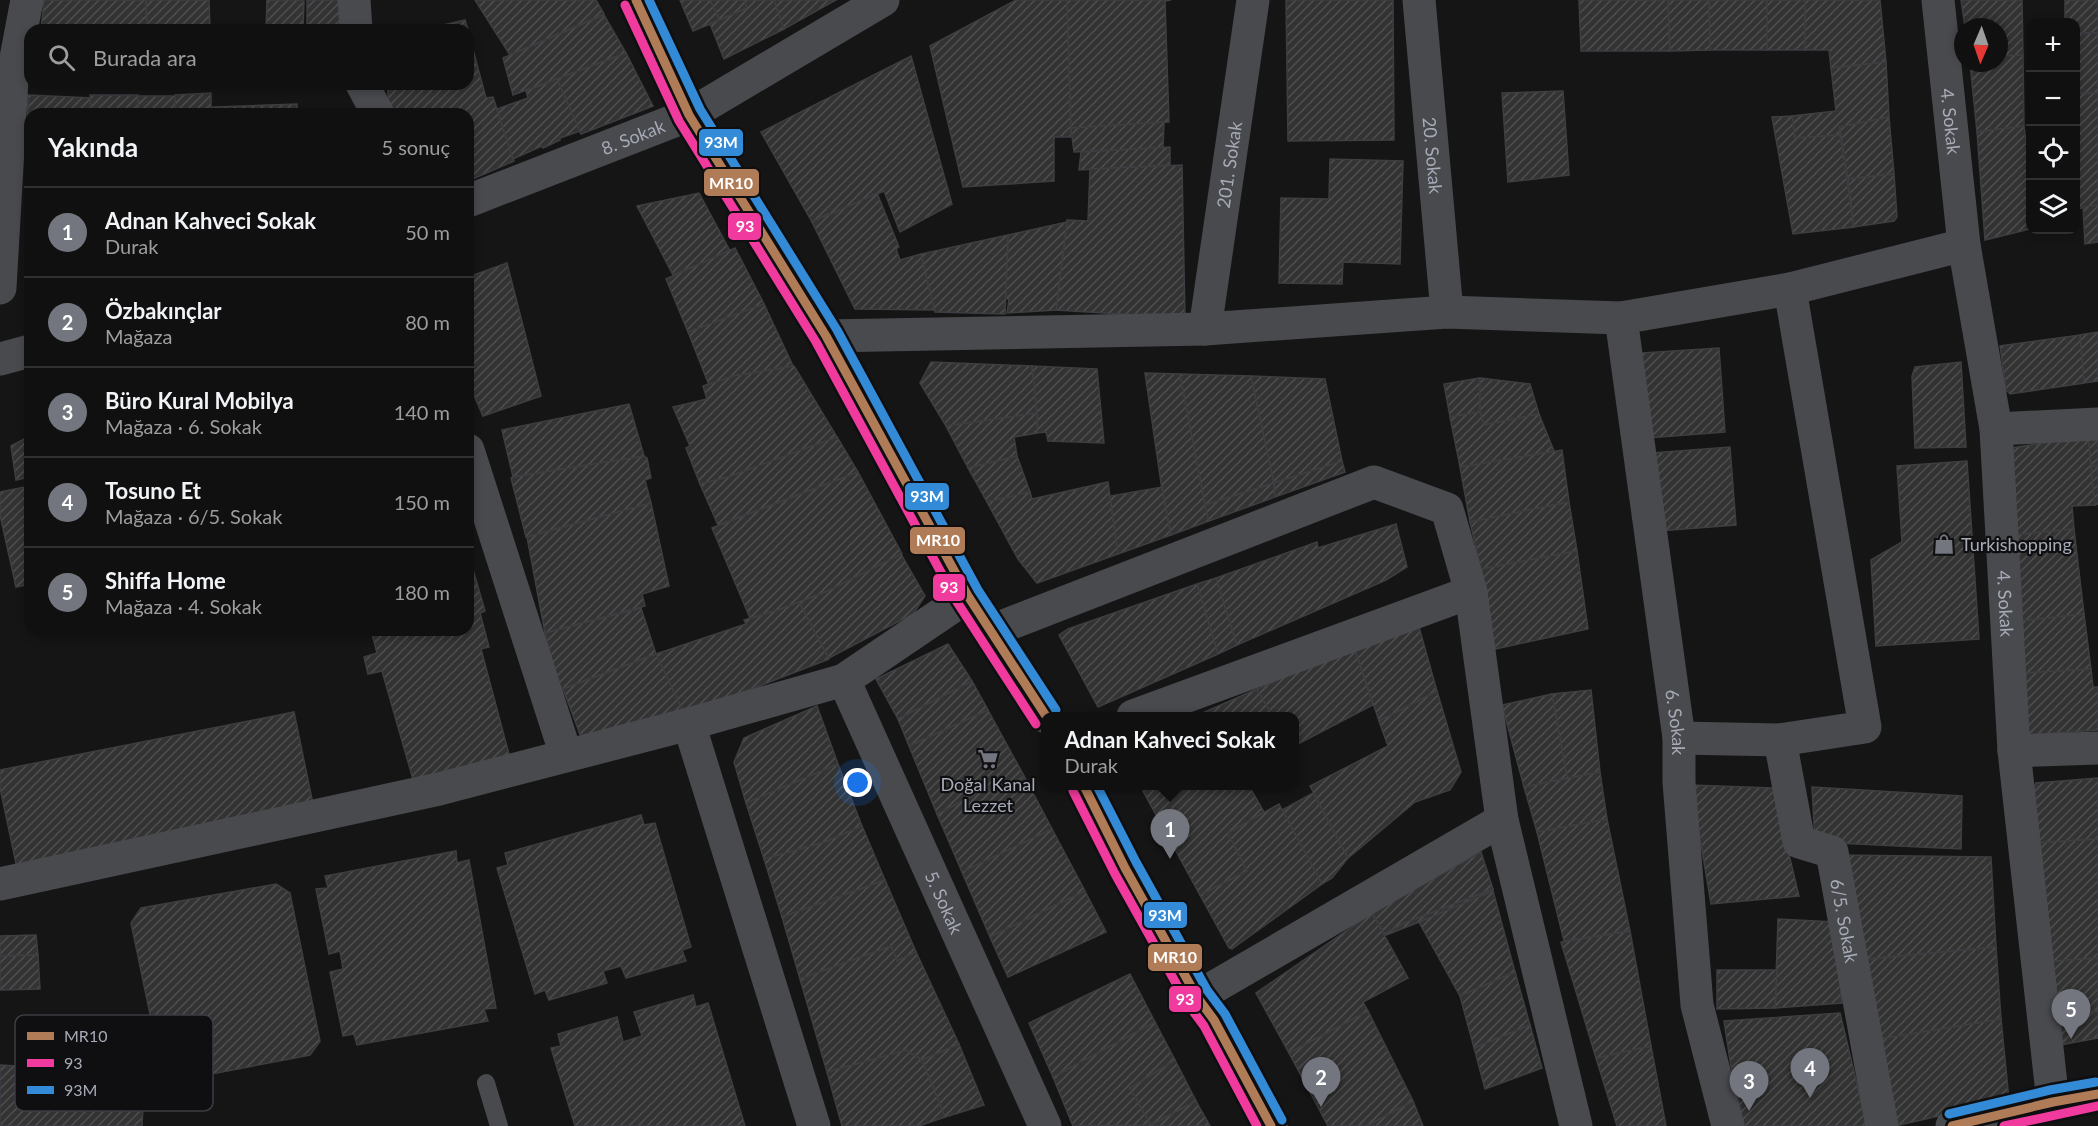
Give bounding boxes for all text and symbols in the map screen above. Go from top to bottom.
north arrow [1954,18,2008,72]
map controls [2026,18,2080,234]
button: + [2026,18,2080,72]
search box [24,24,474,90]
icon: search [45,41,78,74]
text: Burada ara [93,44,197,71]
button: − [2026,72,2080,126]
street label: 4. Sokak [1936,87,1965,156]
street label: 8. Sokak [598,114,669,159]
street label: 20. Sokak [1419,116,1447,196]
street label: 201. Sokak [1212,119,1246,210]
button: locate [2026,126,2080,180]
line badge: 93M [698,128,744,157]
text: Yakında [48,131,138,163]
text: 93M [704,132,738,151]
text: 5 sonuç [381,135,450,159]
line badge: MR10 [703,168,760,197]
text: MR10 [709,173,753,192]
button: layers [2026,180,2080,234]
text: Adnan Kahveci Sokak [105,207,316,234]
line badge: 93 [727,212,762,241]
text: 93 [736,216,754,235]
text: 1 [62,220,73,244]
text: 50 m [405,220,450,244]
text: Durak [105,234,158,258]
text: Özbakınçlar [105,297,222,324]
text: 2 [62,310,73,334]
text: 80 m [405,310,450,334]
text: Mağaza [105,324,173,348]
text: Büro Kural Mobilya [105,387,294,414]
text: 3 [62,400,73,424]
text: 140 m [394,400,450,424]
text: Mağaza · 6. Sokak [105,414,262,438]
text: Tosuno Et [105,477,201,504]
line badge: 93M [904,482,950,511]
text: 93M [910,486,944,505]
text: 4 [62,490,73,514]
text: 150 m [394,490,450,514]
text: Mağaza · 6/5. Sokak [105,504,282,528]
line badge: MR10 [909,526,966,555]
text: MR10 [916,530,960,549]
shop icon: Turkishopping [1932,532,1956,556]
place label: Turkishopping [1961,533,2072,555]
text: Shiffa Home [105,567,226,594]
street label: 4. Sokak [1993,570,2019,638]
line badge: 93 [932,573,966,602]
text: 93 [940,577,958,596]
text: 5 [62,580,73,604]
text: 180 m [394,580,450,604]
text: Mağaza · 4. Sokak [105,594,262,618]
street label: 6. Sokak [1661,688,1690,756]
popup [1041,712,1299,790]
text: Adnan Kahveci Sokak [1064,726,1276,753]
supermarket icon: Doğal Kanal Lezzet [976,747,1000,771]
text: Durak [1064,753,1118,777]
your location [843,768,872,797]
place label: Doğal Kanal Lezzet [941,773,1035,816]
pin: 1 [1150,810,1190,859]
street label: 5. Sokak [921,868,968,938]
street label: 6/5. Sokak [1826,877,1863,965]
line badge: 93M [1143,901,1188,929]
text: 93M [1148,905,1182,924]
line badge: MR10 [1147,943,1203,972]
text: MR10 [1153,947,1197,966]
line badge: 93 [1168,985,1202,1013]
text: 93 [1176,989,1194,1008]
pin: 5 [2052,990,2090,1039]
legend [15,1015,213,1111]
text: MR10 [64,1026,107,1045]
pin: 4 [1790,1048,1830,1098]
text: 93 [64,1053,83,1072]
pin: 2 [1302,1058,1340,1107]
pin: 3 [1730,1062,1768,1111]
text: 93M [64,1080,97,1099]

